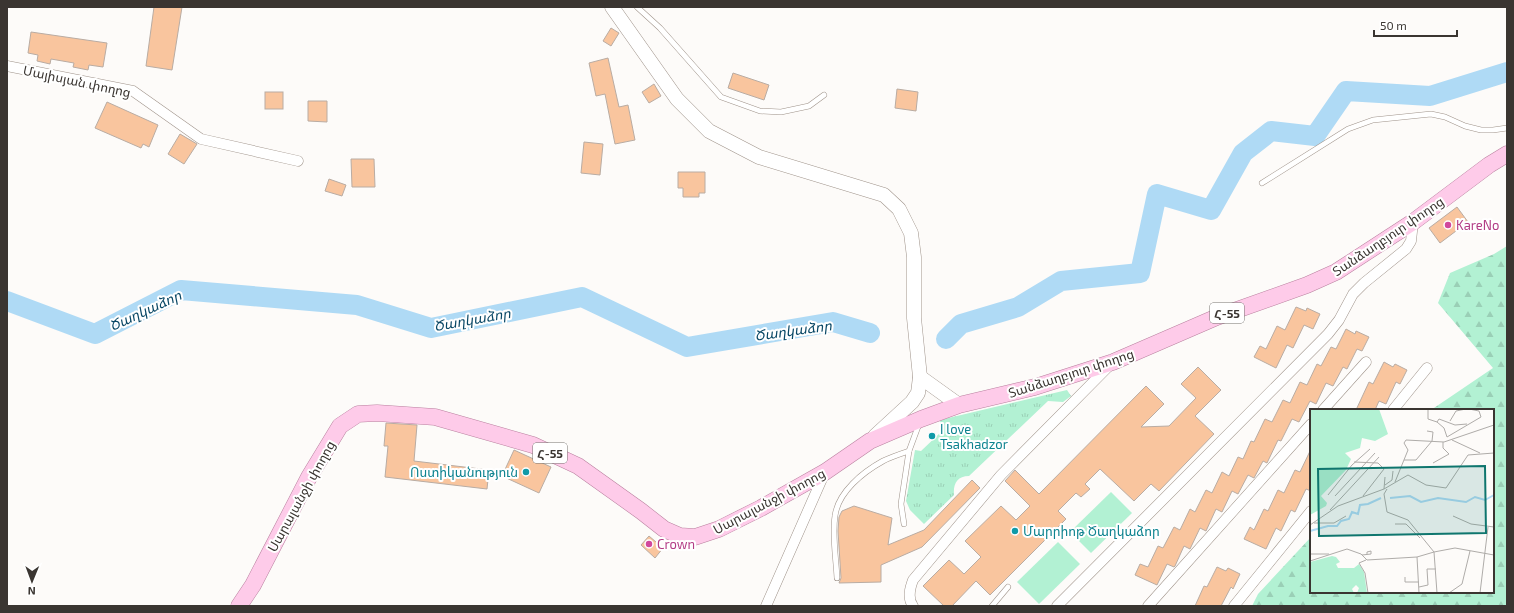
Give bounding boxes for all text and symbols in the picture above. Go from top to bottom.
scale bar [1374,12,1457,38]
text: 50 m [1380,18,1407,32]
street label: Մայիսյան փողոց [22,62,132,100]
street label: Տանձաղբյուր փողոց [1329,193,1447,279]
place label: KareNo [1456,217,1499,233]
marker: KareNo [1443,220,1453,230]
water label: Ծաղկաձոր [106,286,185,335]
road number: Հ-55 [1210,303,1244,323]
water label: Ծաղկաձոր [432,304,512,335]
water label: Ծաղկաձոր [753,316,833,345]
street label: Տանձաղբյուր փողոց [1006,345,1136,401]
inset map [1310,409,1494,593]
place label: I love Tsakhadzor [940,421,1008,452]
marker: I love Tsakhadzor [927,431,937,441]
street label: Սարալանջի փողոց [264,438,338,554]
road number: Հ-55 [533,443,567,463]
place label: Ոստիկանություն [410,464,518,480]
street label: Սարալանջի փողոց [710,465,828,537]
marker: Ոստիկանություն [521,467,531,477]
place label: Մարրիոթ Ծաղկաձոր [1023,523,1160,539]
marker: Մարրիոթ Ծաղկաձոր [1010,526,1020,536]
place label: Crown [657,536,695,552]
marker: Crown [644,539,654,549]
north arrow [12,561,52,601]
text: N [28,585,36,598]

